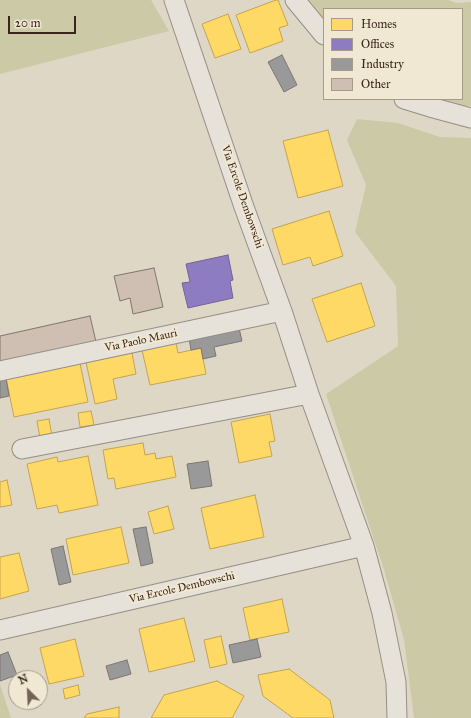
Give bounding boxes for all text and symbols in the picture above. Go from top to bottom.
scale bar [10,8,78,34]
legend [323,8,463,100]
text: 20 m [15,16,41,30]
text: Homes [361,17,397,31]
text: Offices [361,37,394,51]
text: Industry [361,57,404,71]
text: Other [361,77,391,91]
street label: Via Ercole Dembowschi [218,144,266,250]
street label: Via Paolo Mauri [103,327,179,355]
street label: Via Ercole Dembowschi [128,569,236,607]
north arrow [8,670,48,710]
text: N [16,672,30,687]

